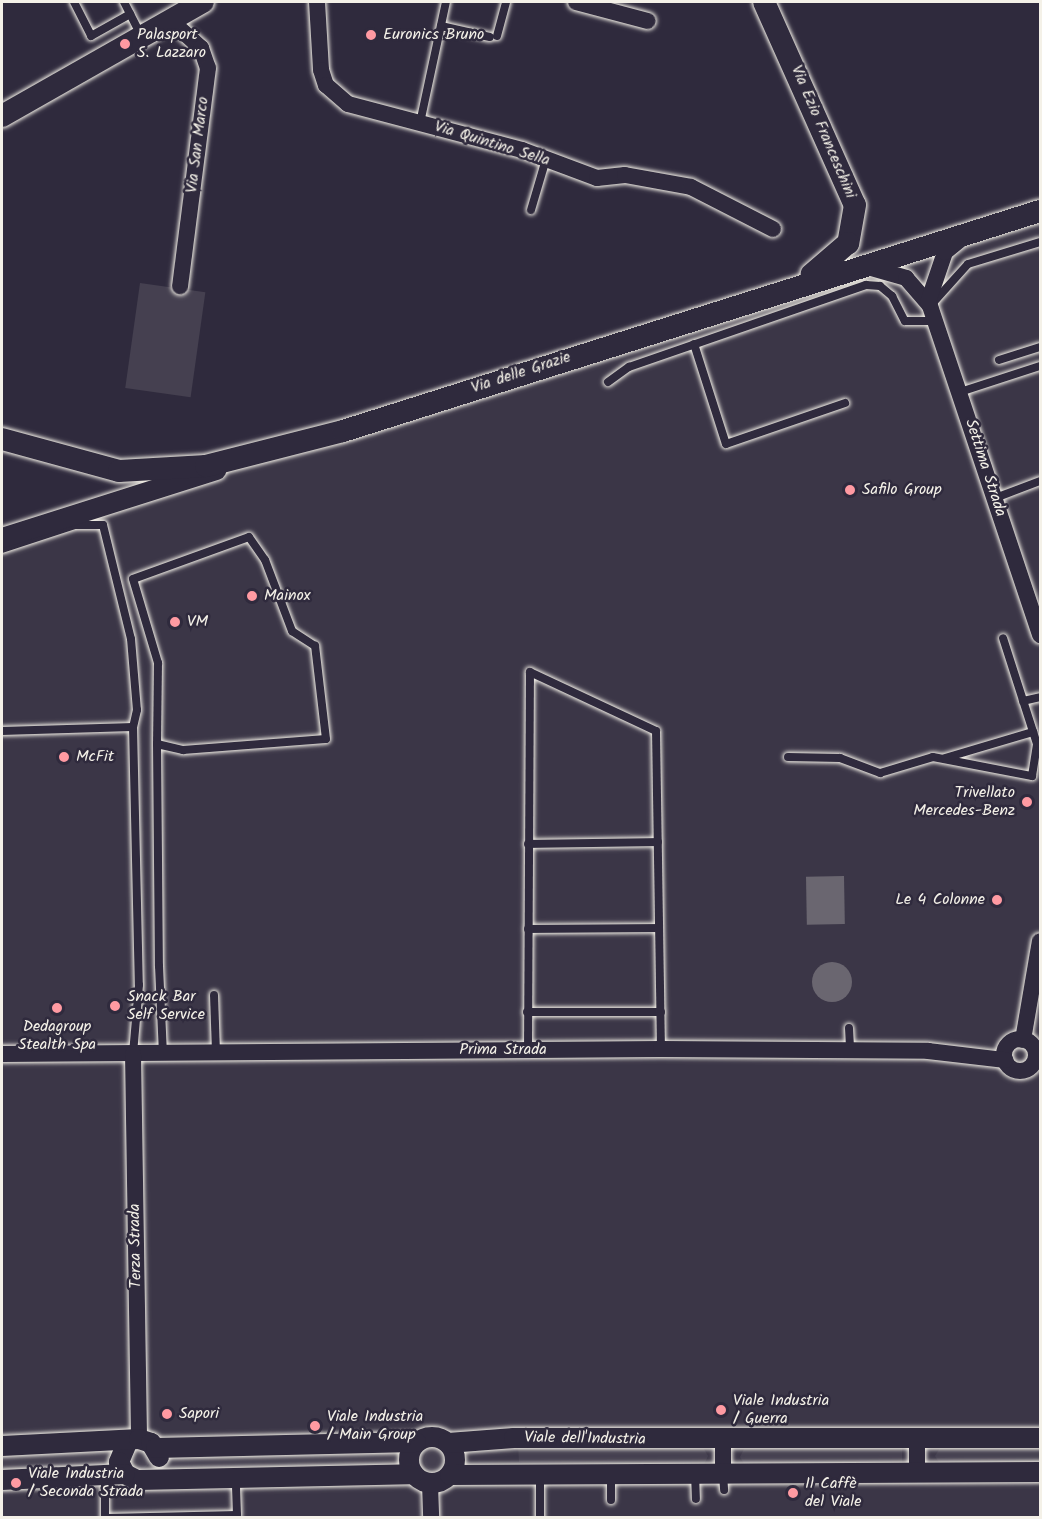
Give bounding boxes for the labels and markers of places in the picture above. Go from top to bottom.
place label: Palasport S. Lazzaro [137,25,206,63]
place label: Euronics Bruno [383,25,484,45]
marker: Euronics Bruno [364,28,378,42]
marker: Palasport S. Lazzaro [118,37,132,51]
place label: Safilo Group [862,480,942,500]
marker: Safilo Group [843,483,857,497]
place label: Mainox [264,586,311,606]
marker: Mainox [245,589,259,603]
place label: VM [187,612,208,632]
marker: VM [168,615,182,629]
place label: McFit [76,747,114,767]
marker: McFit [57,750,71,764]
place label: Trivellato Mercedes-Benz [913,783,1015,821]
marker: Trivellato Mercedes-Benz [1020,795,1034,809]
place label: Le 4 Colonne [895,890,985,910]
marker: Le 4 Colonne [990,893,1004,907]
place label: Snack Bar Self Service [127,987,205,1025]
marker: Snack Bar Self Service [108,999,122,1013]
marker: Dedagroup Stealth Spa [50,1001,64,1015]
place label: Dedagroup Stealth Spa [18,1017,96,1055]
place label: Viale Industria / Guerra [733,1391,829,1429]
marker: Viale Industria / Guerra [714,1403,728,1417]
place label: Sapori [179,1404,219,1424]
marker: Sapori [160,1407,174,1421]
place label: Viale Industria / Main Group [327,1407,423,1445]
marker: Viale Industria / Main Group [308,1419,322,1433]
place label: Viale Industria / Seconda Strada [28,1464,144,1502]
place label: Il Caffè del Viale [805,1474,861,1512]
marker: Viale Industria / Seconda Strada [9,1476,23,1490]
marker: Il Caffè del Viale [786,1486,800,1500]

